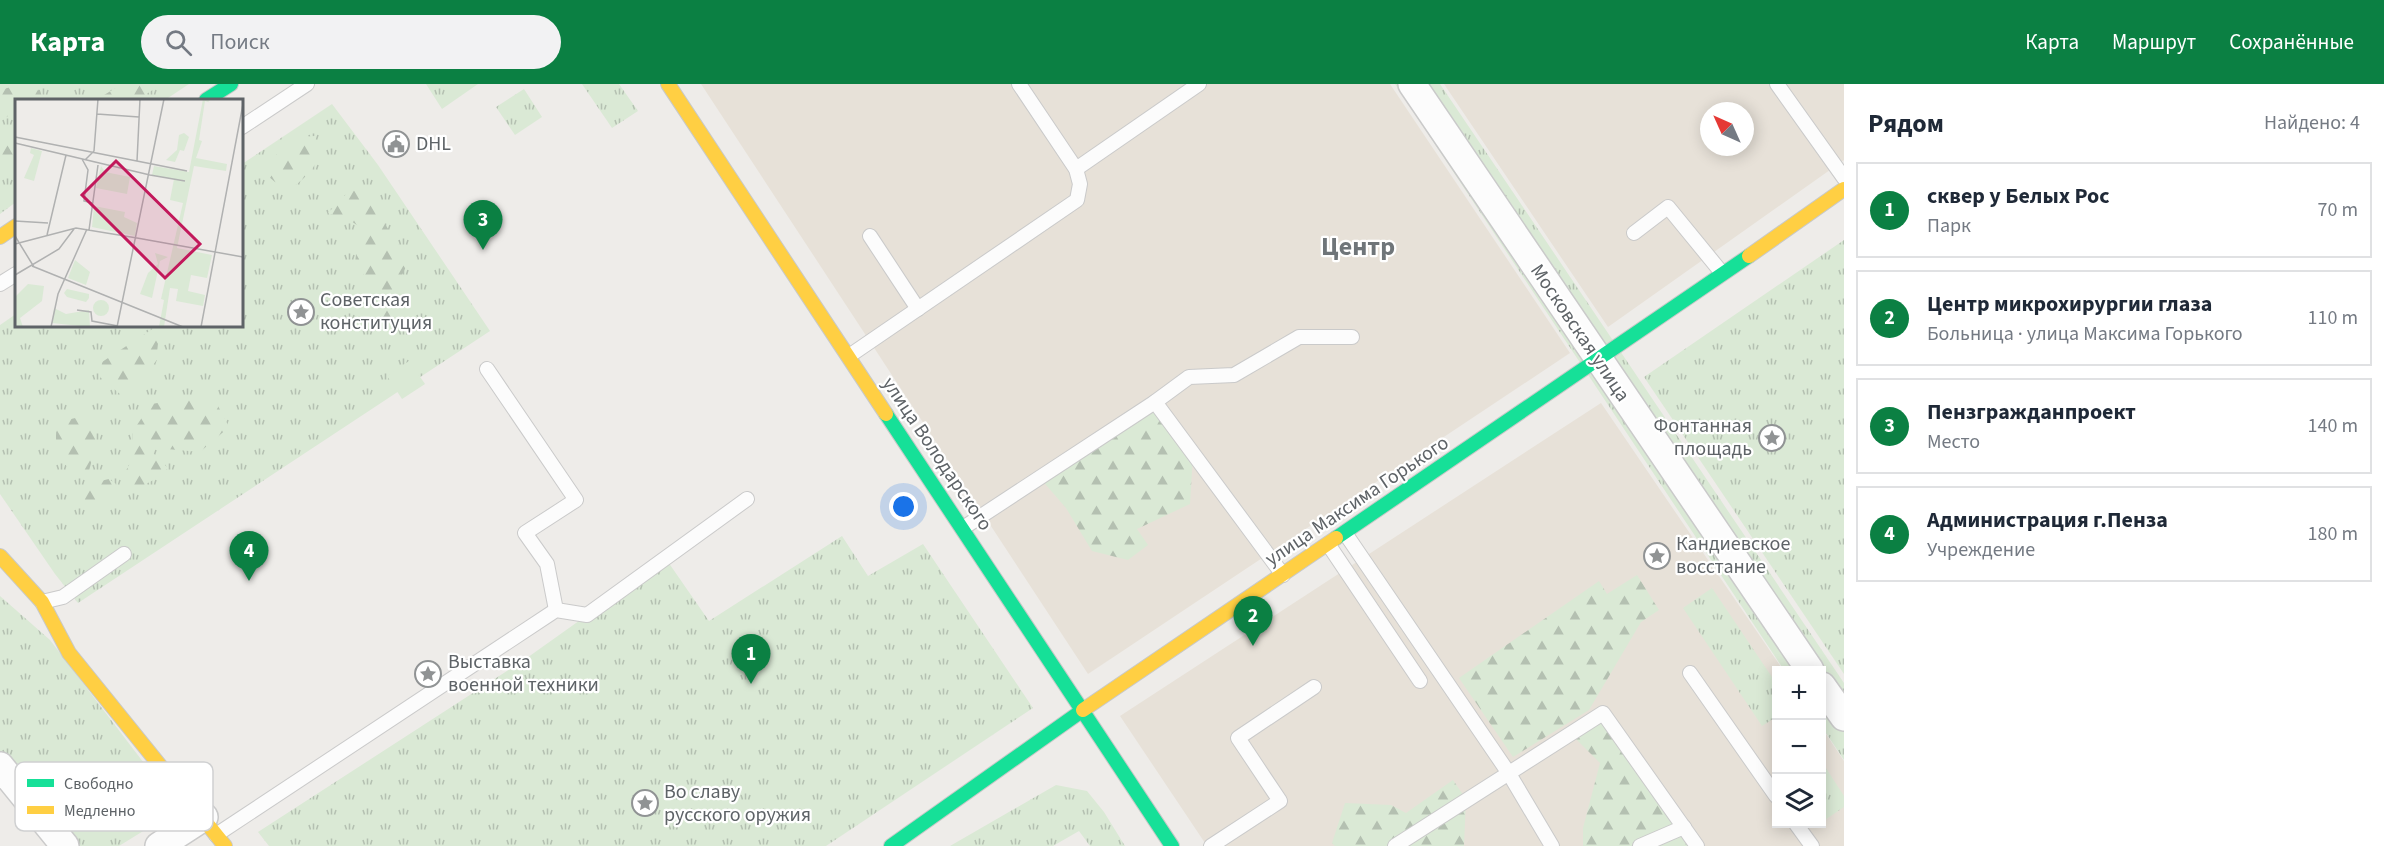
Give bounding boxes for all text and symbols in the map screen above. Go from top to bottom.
search box [141,15,561,69]
text: Карта [30,22,105,62]
icon: search [162,26,195,59]
text: Поиск [210,26,270,58]
text: Карта [2025,27,2079,57]
text: Маршрут [2112,27,2196,57]
text: Сохранённые [2229,27,2354,57]
inset map [15,99,243,327]
north arrow [1700,102,1754,156]
text: Рядом [1868,105,1944,142]
text: Найдено: 4 [2264,109,2360,137]
public building icon: DHL [381,129,411,159]
place label: DHL [416,130,451,158]
text: сквер у Белых Рос [1927,180,2110,212]
text: 1 [1884,196,1895,224]
text: 70 m [2318,196,2358,224]
pin: 3 [464,200,502,250]
text: Парк [1927,212,1971,240]
district label: Центр [1321,228,1395,265]
street label: Московская улица [1523,259,1637,407]
place label: Советская конституция [320,286,432,337]
text: Центр микрохирургии глаза [1927,288,2212,320]
place icon: Советская конституция [286,297,316,327]
text: 2 [1884,304,1895,332]
text: 110 m [2308,304,2358,332]
text: Больница · улица Максима Горького [1927,320,2243,348]
street label: улица Володарского [875,372,999,536]
text: Пензгражданпроект [1927,396,2136,428]
place label: Фонтанная площадь [1654,412,1752,463]
text: 3 [1884,412,1895,440]
text: 140 m [2308,412,2358,440]
place icon: Фонтанная площадь [1757,423,1787,453]
text: Место [1927,428,1980,456]
street label: улица Максима Горького [1260,429,1454,573]
your location [889,492,918,521]
text: Администрация г.Пенза [1927,504,2168,536]
text: 4 [1884,520,1895,548]
text: 180 m [2308,520,2358,548]
place label: Кандиевское восстание [1676,530,1790,581]
pin: 4 [230,532,268,581]
text: Учреждение [1927,536,2035,564]
place icon: Кандиевское восстание [1642,541,1672,571]
pin: 2 [1234,596,1272,646]
pin: 1 [732,634,771,684]
place label: Выставка военной техники [448,648,599,699]
place icon: Выставка военной техники [413,659,443,689]
map controls [1772,666,1826,828]
button: + [1772,666,1826,720]
button: − [1772,720,1826,774]
legend [15,762,213,831]
text: Свободно [64,773,134,795]
button: layers [1772,774,1826,828]
place label: Во славу русского оружия [664,778,811,829]
place icon: Во славу русского оружия [630,788,660,818]
text: Медленно [64,800,135,822]

